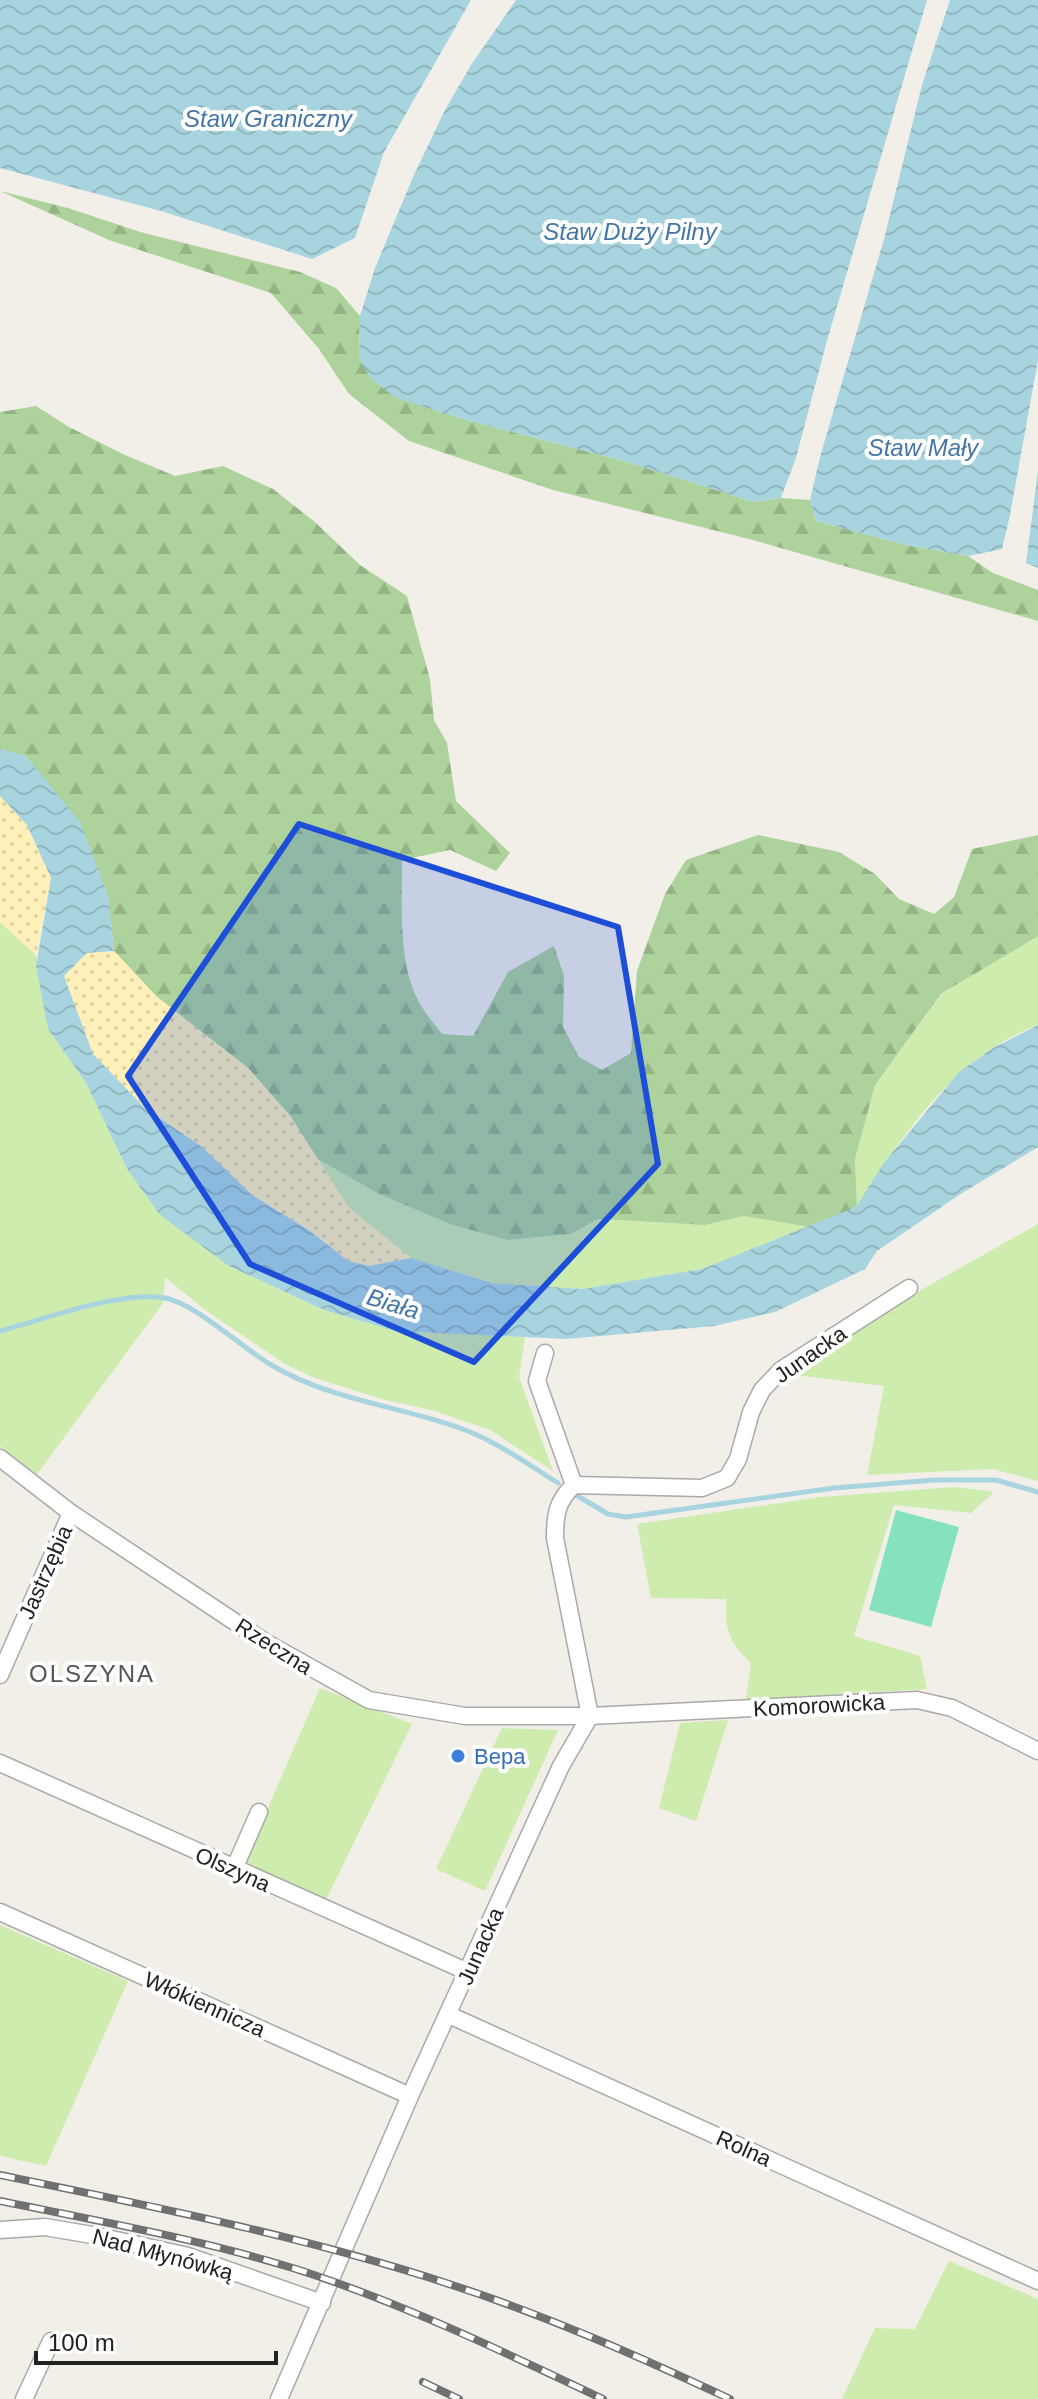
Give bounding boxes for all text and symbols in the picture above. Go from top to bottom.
water label: Staw Graniczny [184,105,354,132]
water label: Staw Duży Pilny [543,218,719,245]
water label: Staw Mały [868,434,980,461]
water label: Biała [364,1283,423,1324]
street label: Junacka [770,1320,852,1388]
street label: Jastrzębia [14,1521,78,1623]
street label: Rzeczna [231,1613,317,1680]
district label: OLSZYNA [29,1660,155,1687]
street label: Komorowicka [752,1690,886,1721]
place label: Bepa [474,1744,526,1769]
marker: Bepa [449,1747,467,1765]
street label: Olszyna [191,1842,275,1897]
street label: Junacka [452,1903,509,1989]
street label: Włókiennicza [141,1967,270,2043]
street label: Rolna [712,2125,776,2172]
street label: Nad Młynówką [90,2224,237,2285]
scale bar [36,2315,276,2365]
text: 100 m [48,2329,115,2356]

